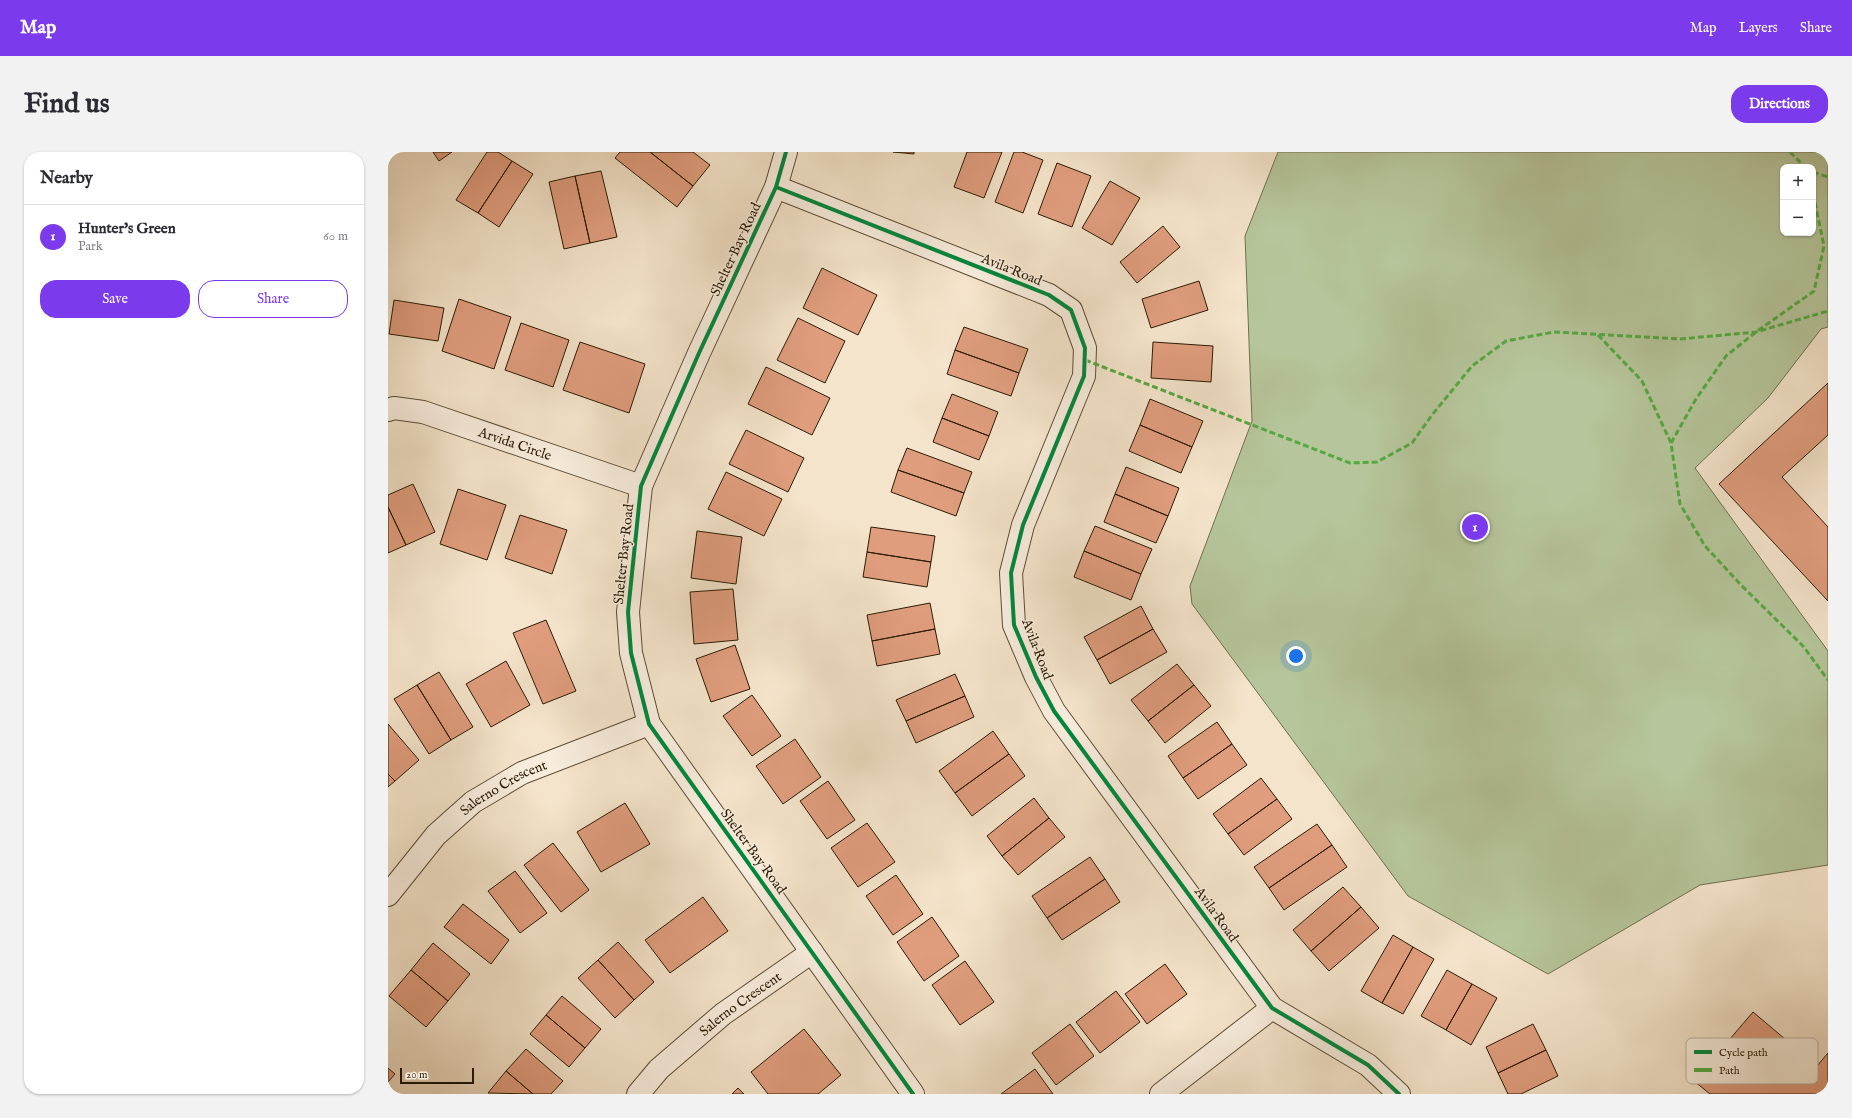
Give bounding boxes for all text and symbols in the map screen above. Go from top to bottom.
text: Map [20,16,56,40]
text: Map [1690,19,1717,37]
text: Layers [1739,19,1778,37]
text: Share [1800,19,1832,37]
button: Directions [1731,85,1828,123]
text: Find us [24,87,110,122]
map controls [1780,164,1816,236]
button: + [1780,164,1816,200]
text: Nearby [40,168,93,189]
street label: Shelter Bay Road [706,199,766,299]
button: − [1780,200,1816,236]
text: Hunter's Green [78,219,176,238]
text: 1 [51,228,55,245]
text: 60 m [323,228,348,245]
text: Park [78,238,103,255]
street label: Avila Road [978,249,1045,290]
button: Save [40,280,190,318]
button: Share [198,280,348,318]
street label: Arvida Circle [475,423,554,465]
street label: Shelter Bay Road [610,502,638,605]
pin: 1 [1462,512,1488,542]
street label: Avila Road [1017,615,1057,683]
your location [1286,646,1306,666]
street label: Salerno Crescent [456,756,550,820]
street label: Shelter Bay Road [716,805,790,898]
street label: Avila Road [1190,883,1243,946]
street label: Salerno Crescent [696,968,785,1040]
legend [1686,1038,1818,1084]
text: Cycle path [1719,1046,1768,1060]
text: Path [1719,1064,1740,1078]
scale bar [400,1066,474,1085]
text: 20 m [406,1068,427,1082]

